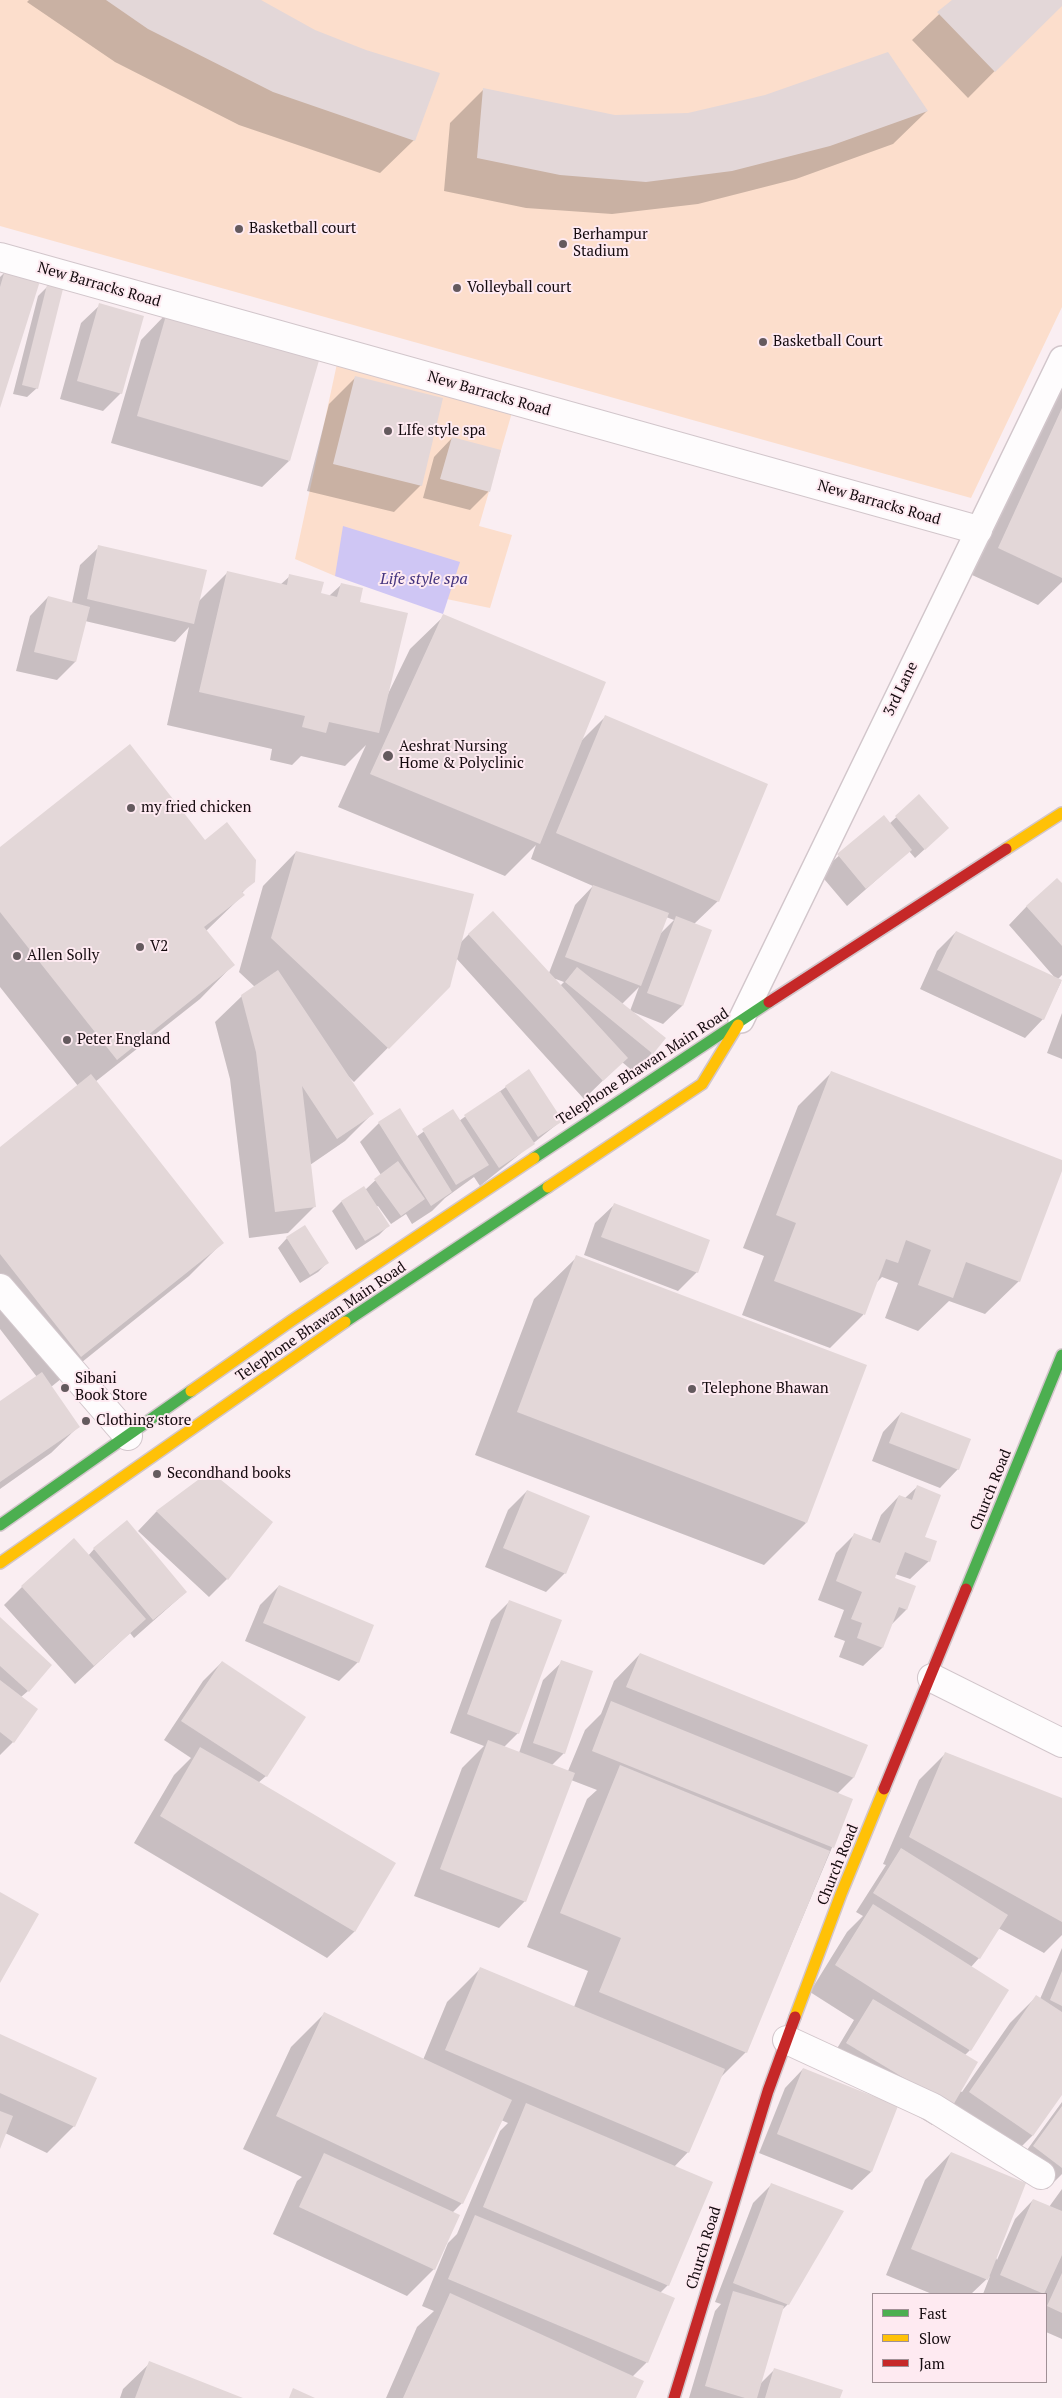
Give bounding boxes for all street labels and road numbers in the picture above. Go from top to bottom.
street label: New Barracks Road [35,259,163,311]
street label: New Barracks Road [425,368,553,420]
street label: New Barracks Road [815,477,943,529]
street label: 3rd Lane [880,659,922,719]
street label: Telephone Bhawan Main Road [554,1005,732,1129]
street label: Telephone Bhawan Main Road [232,1258,410,1386]
street label: Church Road [967,1447,1015,1533]
street label: Church Road [814,1822,862,1908]
street label: Church Road [683,2204,725,2292]

